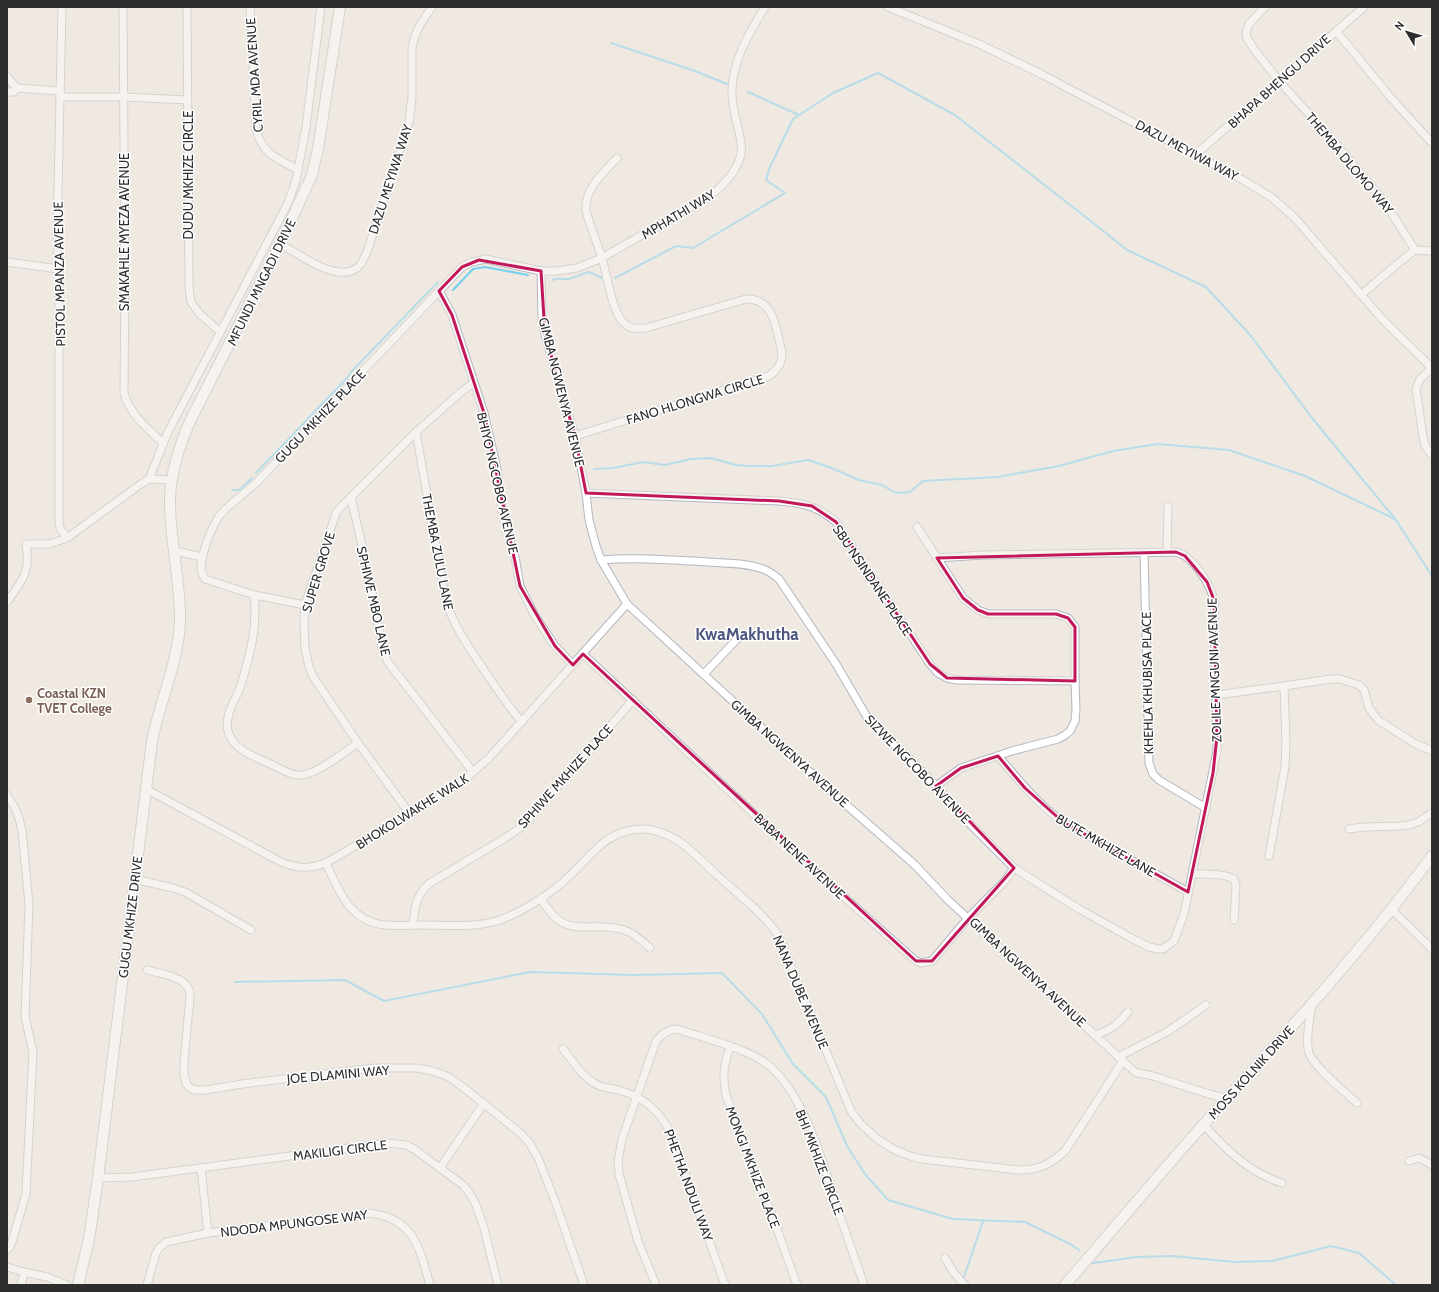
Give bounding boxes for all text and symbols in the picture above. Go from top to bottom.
north arrow [1387,12,1427,52]
street label: CYRIL MDA AVENUE [242,17,266,133]
text: N [1391,18,1407,33]
street label: BHAPA BHENGU DRIVE [1224,31,1334,131]
street label: THEMBA DLOMO WAY [1303,109,1398,218]
street label: DUDU MKHIZE CIRCLE [180,110,196,240]
street label: DAZU MEYIWA WAY [1133,116,1242,184]
street label: DAZU MEYIWA WAY [365,122,415,236]
street label: SMAKAHLE MYEZA AVENUE [116,153,132,311]
street label: MPHATHI WAY [638,185,718,242]
street label: PISTOL MPANZA AVENUE [50,201,68,347]
street label: MFUNDI MNGADI DRIVE [223,216,299,348]
street label: GIMBA NGWENYA AVENUE [536,316,588,468]
street label: GUGU MKHIZE PLACE [271,366,369,466]
street label: FANO HLONGWA CIRCLE [624,370,766,428]
street label: BHIYO NGCOBO AVENUE [474,411,522,555]
street label: THEMBA ZULU LANE [419,492,457,612]
street label: SBU NSINDANE PLACE [830,521,916,639]
street label: SUPER GROVE [298,530,338,614]
street label: SPHIWE MBO LANE [354,545,394,657]
street label: ZOLILE MNGUNI AVENUE [1203,597,1225,743]
street label: KHEHLA KHUBISA PLACE [1138,611,1156,755]
district label: KwaMakhutha [695,624,799,644]
place label: Coastal KZN TVET College [37,685,112,716]
marker: Coastal KZN TVET College [24,695,34,705]
street label: GIMBA NGWENYA AVENUE [728,696,852,810]
street label: SIZWE NGCOBO AVENUE [862,711,974,827]
street label: SPHIWE MKHIZE PLACE [514,721,616,831]
street label: BHOKOLWAKHE WALK [353,769,472,852]
street label: BABA NENE AVENUE [751,810,849,902]
street label: BUTE MKHIZE LANE [1053,810,1159,880]
street label: GUGU MKHIZE DRIVE [115,855,145,979]
street label: GIMBA NGWENYA AVENUE [966,914,1090,1030]
street label: NANA DUBE AVENUE [770,933,832,1051]
street label: MOSS KOLNIK DRIVE [1205,1022,1297,1122]
street label: JOE DLAMINI WAY [285,1061,391,1087]
street label: MONGI MKHIZE PLACE [722,1104,784,1230]
street label: BHI MKHIZE CIRCLE [793,1107,847,1217]
street label: PHETHA NDULI WAY [661,1127,717,1244]
street label: MAKILIGI CIRCLE [292,1136,388,1164]
street label: NDODA MPUNGOSE WAY [219,1206,369,1240]

